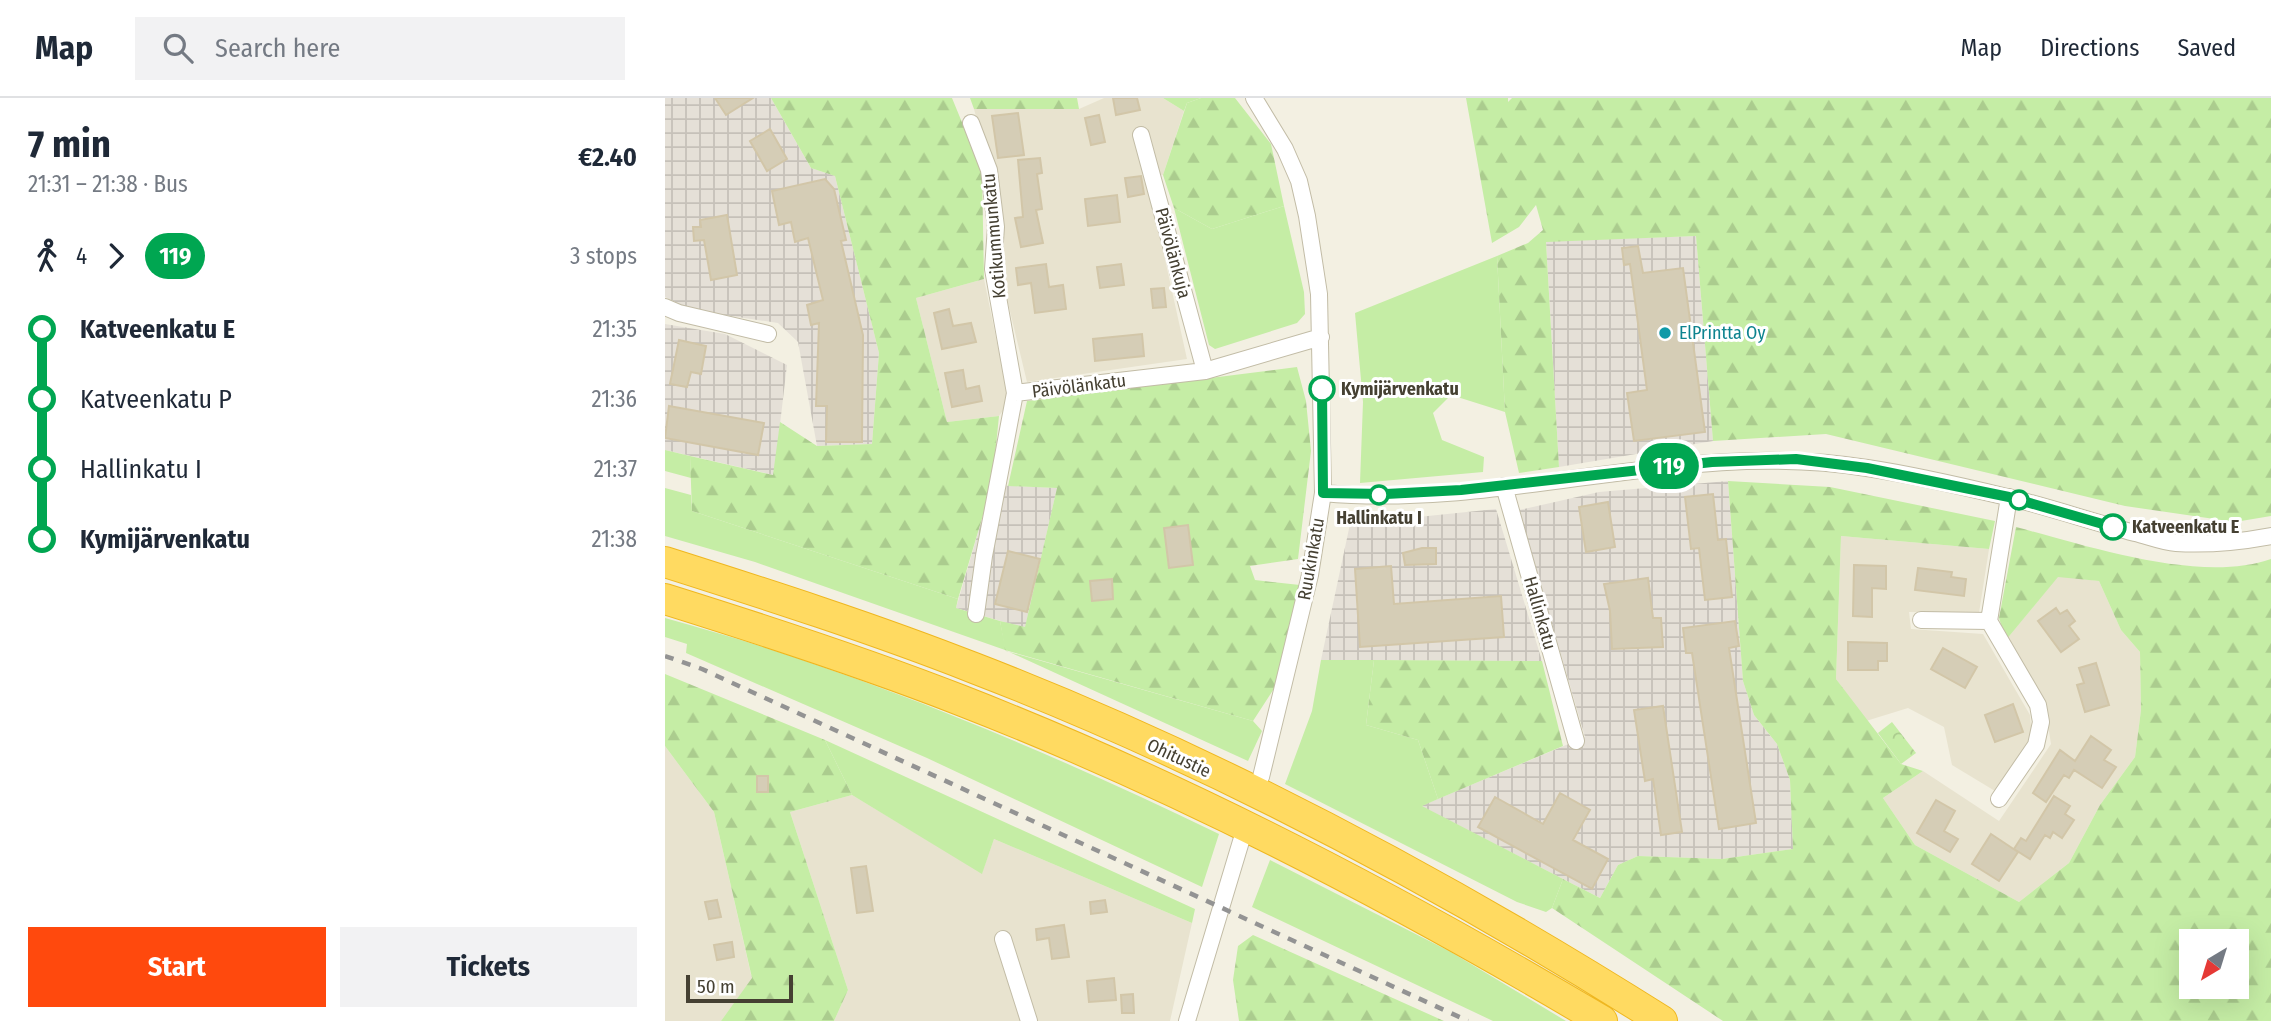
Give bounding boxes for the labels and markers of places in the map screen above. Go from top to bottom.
place label: ElPrintta Oy [1679,322,1765,344]
marker: ElPrintta Oy [1657,325,1673,341]
marker: Kymijärvenkatu [1309,376,1335,402]
place label: Kymijärvenkatu [1341,378,1459,400]
marker: Hallinkatu I [1369,485,1389,505]
unlabelled marker [2009,490,2029,510]
place label: Hallinkatu I [1336,507,1422,529]
marker: Katveenkatu E [2100,514,2126,540]
place label: Katveenkatu E [2132,516,2240,538]

